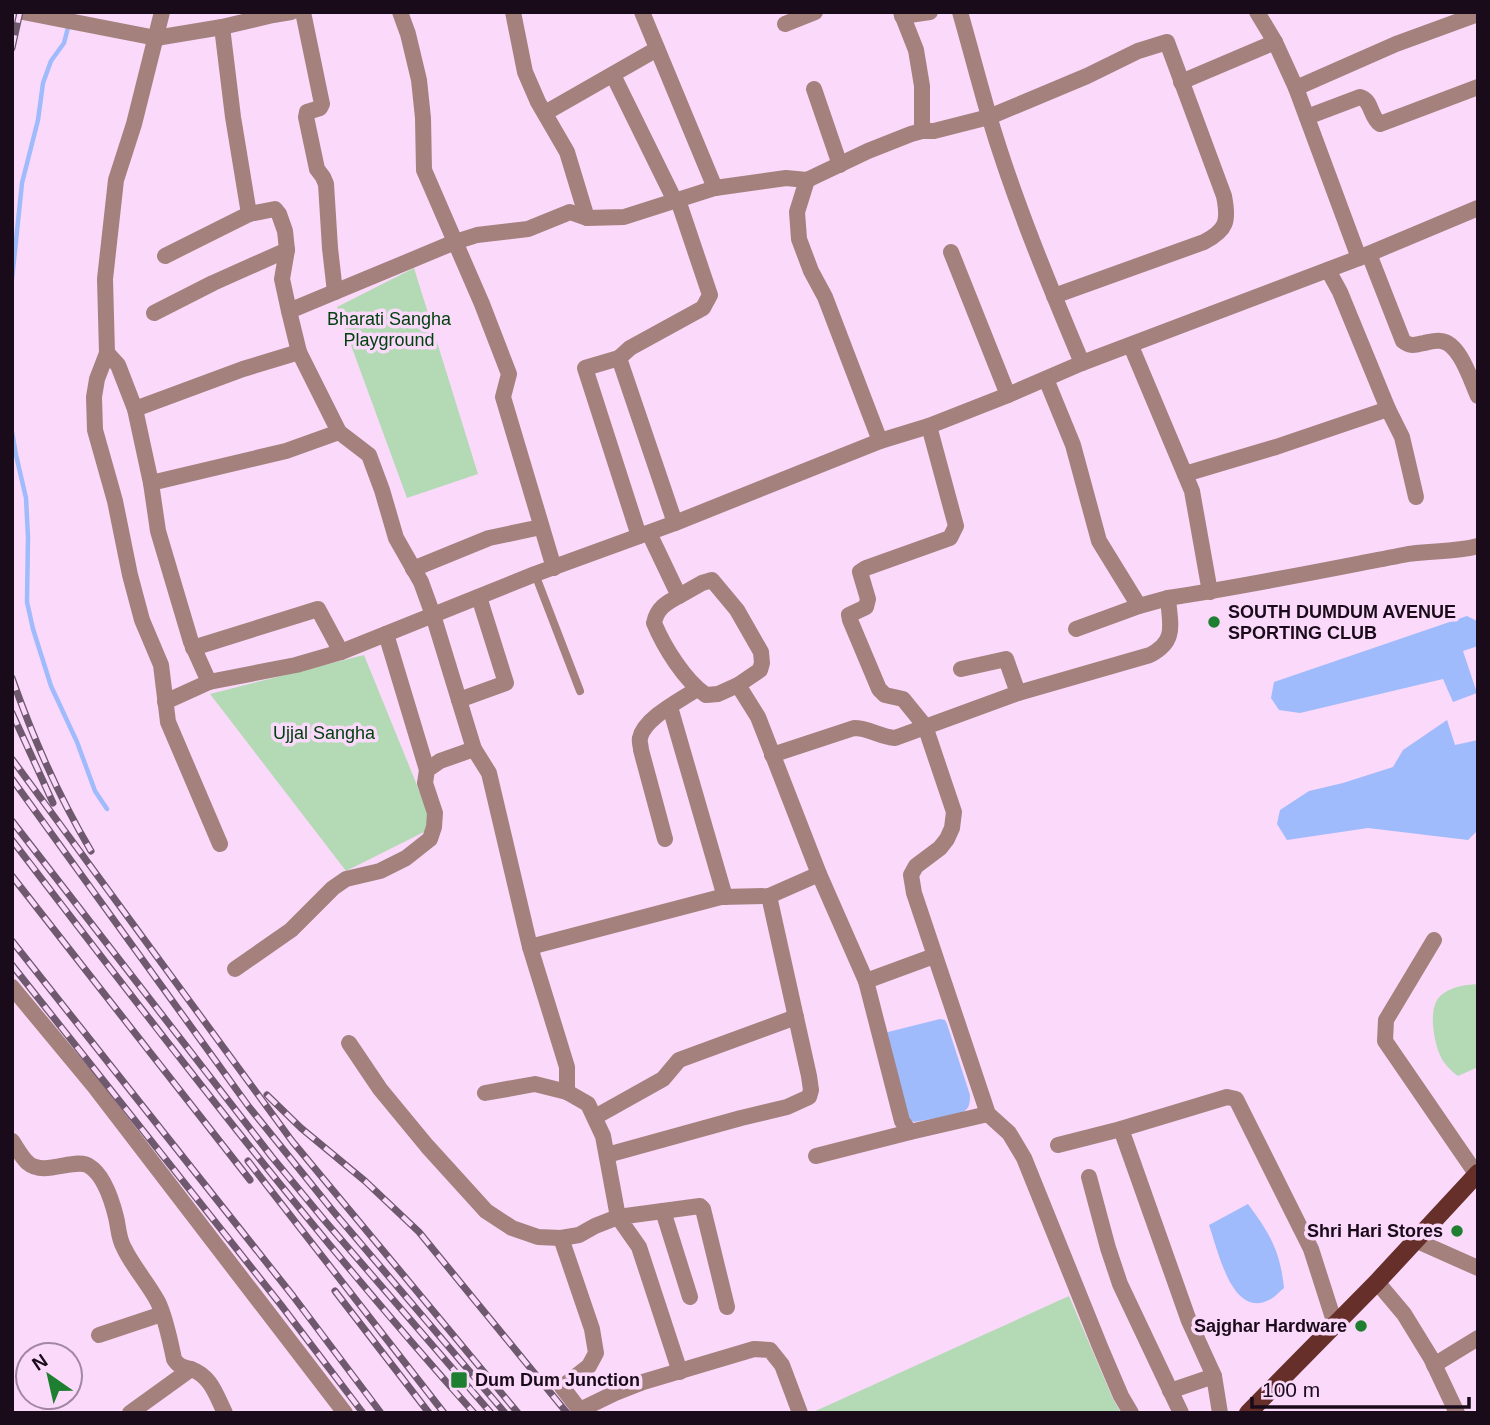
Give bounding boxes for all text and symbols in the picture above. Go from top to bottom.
park label: Bharati Sangha Playground [327,309,452,350]
place label: SOUTH DUMDUM AVENUE SPORTING CLUB [1228,602,1456,643]
marker: SOUTH DUMDUM AVENUE SPORTING CLUB [1206,614,1222,630]
park label: Ujjal Sangha [273,723,376,743]
place label: Shri Hari Stores [1307,1221,1443,1241]
marker: Shri Hari Stores [1449,1223,1465,1239]
place label: Sajghar Hardware [1194,1316,1347,1336]
marker: Sajghar Hardware [1353,1318,1369,1334]
north arrow [14,1341,84,1411]
text: N [28,1350,51,1375]
scale bar [1252,1366,1469,1410]
marker: Dum Dum Junction [449,1370,469,1390]
place label: Dum Dum Junction [475,1370,640,1390]
text: 100 m [1262,1378,1320,1401]

